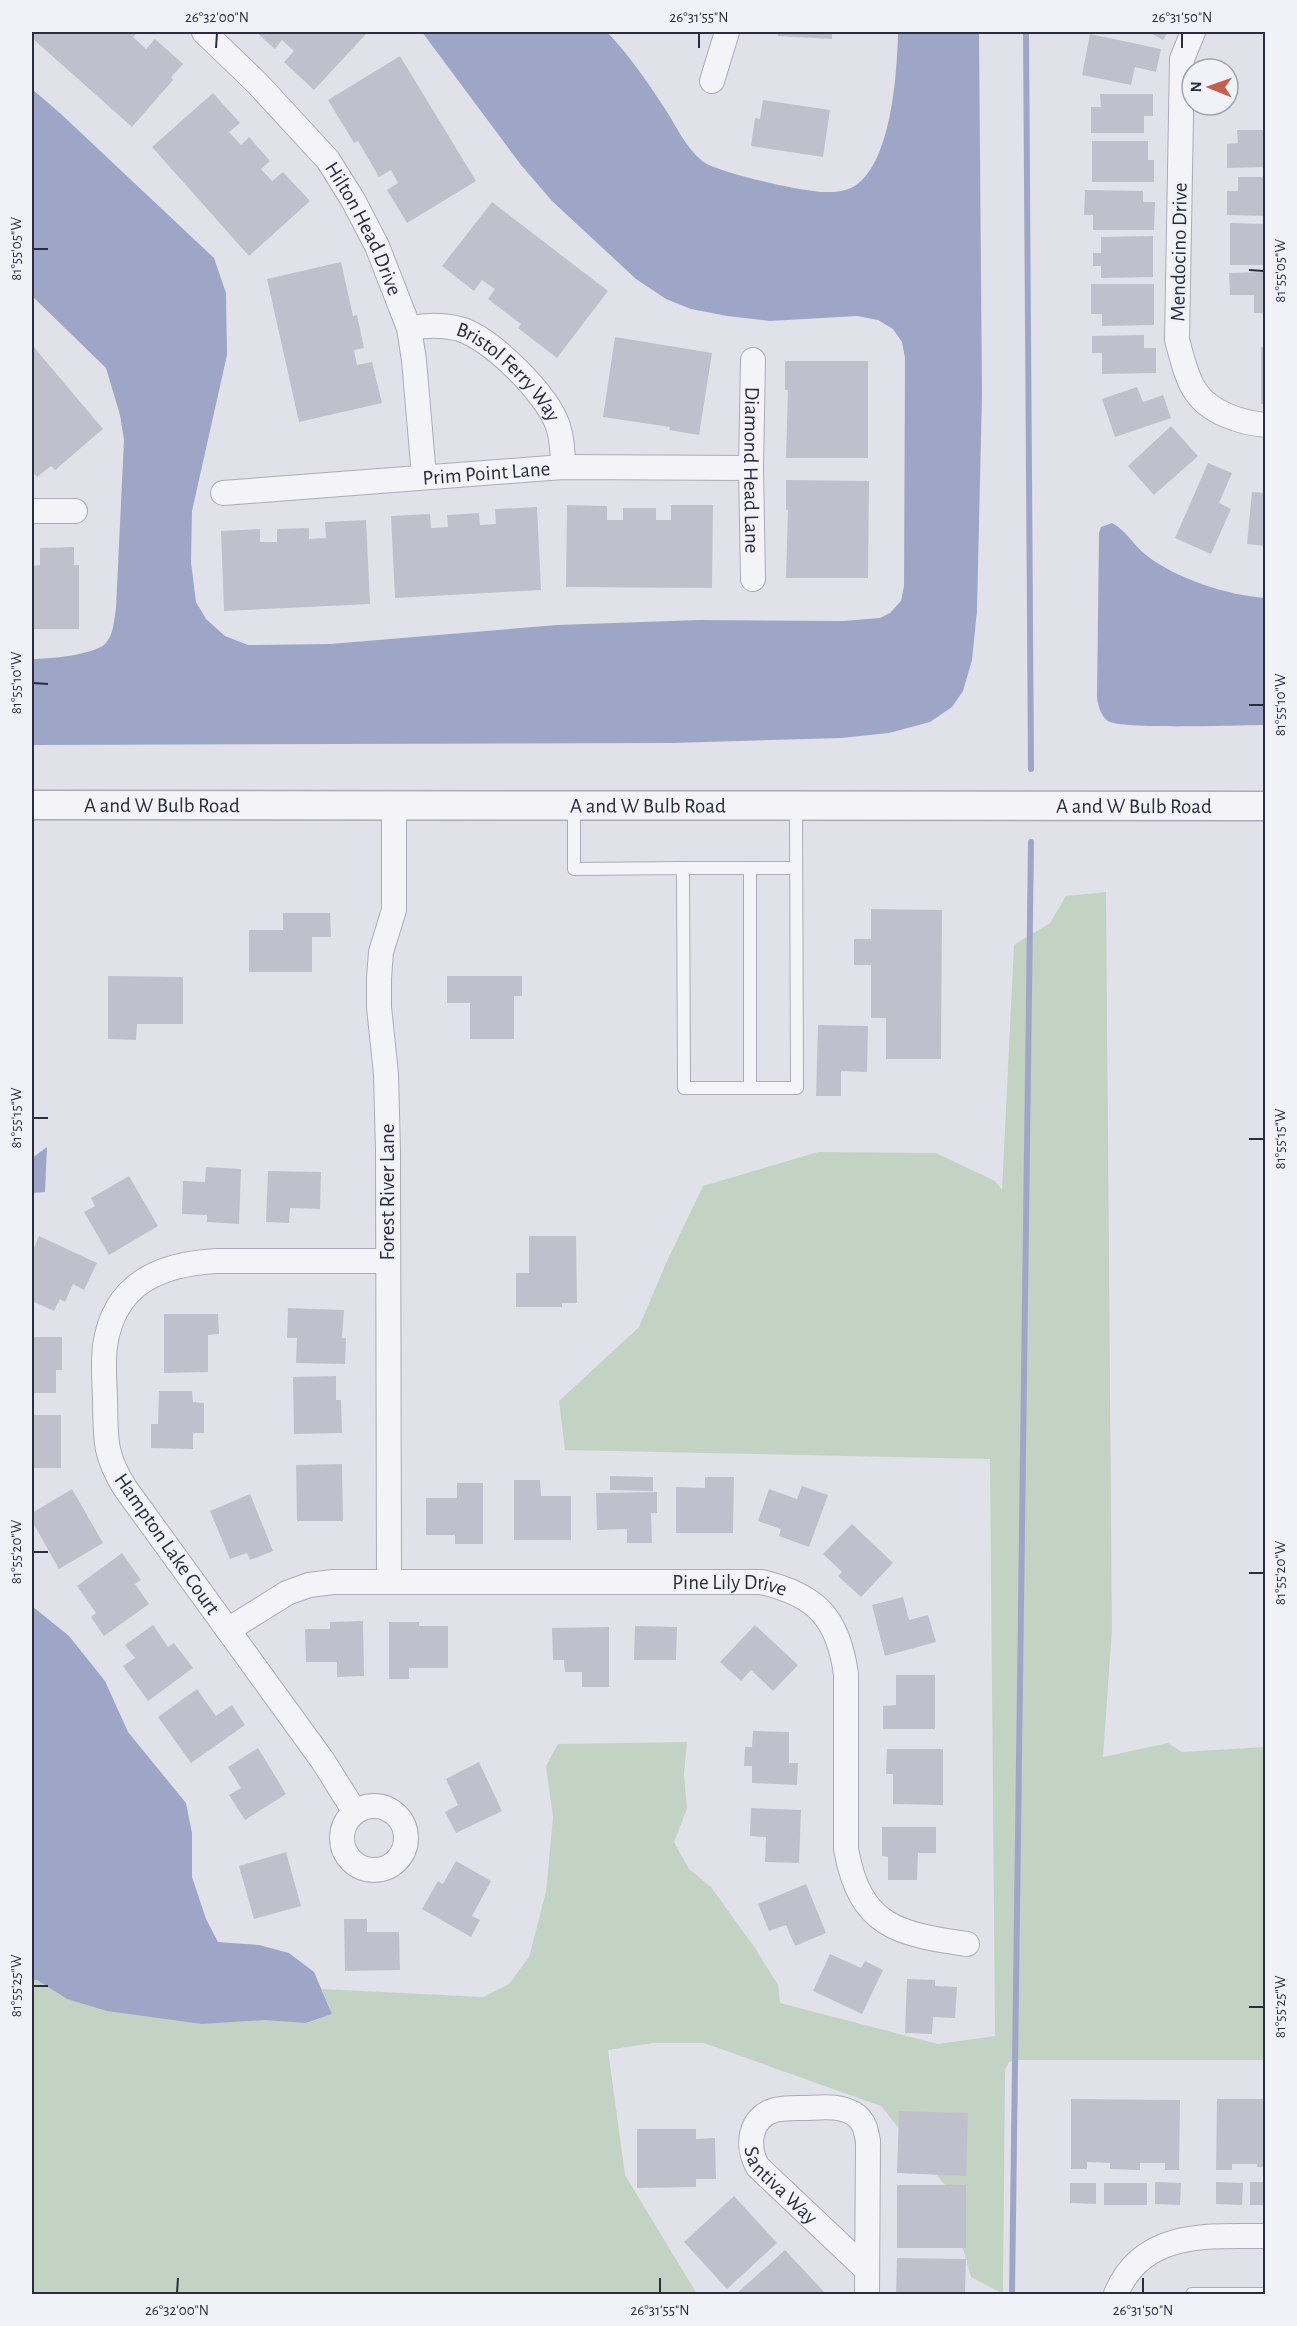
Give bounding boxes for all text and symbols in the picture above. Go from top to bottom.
text: 26°32'00"N [185,10,249,25]
text: 26°31'55"N [669,10,729,25]
text: 26°31'50"N [1152,10,1212,25]
north arrow [1180,57,1240,117]
text: N [1188,81,1204,92]
street label: Hilton Head Drive [321,158,406,298]
street label: Mendocino Drive [1167,182,1191,322]
text: 81°55'05"W [9,217,24,281]
text: 81°55'05"W [1273,239,1288,303]
street label: Bristol Ferry Way [454,318,565,425]
street label: Diamond Head Lane [740,386,763,554]
street label: Prim Point Lane [422,458,551,488]
text: 81°55'10"W [9,651,24,714]
text: 81°55'10"W [1273,673,1288,736]
street label: A and W Bulb Road [84,795,240,816]
street label: A and W Bulb Road [570,795,726,816]
street label: A and W Bulb Road [1056,795,1212,816]
text: 81°55'15"W [9,1087,24,1148]
text: 81°55'15"W [1273,1108,1288,1169]
street label: Forest River Lane [377,1124,398,1260]
street label: Hampton Lake Court [110,1469,224,1619]
text: 81°55'20"W [9,1519,24,1584]
text: 81°55'20"W [1273,1540,1288,1605]
street label: Pine Lily Drive [672,1572,790,1599]
text: 81°55'25"W [9,1954,24,2017]
text: 81°55'25"W [1273,1975,1288,2038]
street label: Santiva Way [741,2145,822,2228]
text: 26°32'00"N [145,2303,209,2318]
text: 26°31'55"N [630,2303,690,2318]
text: 26°31'50"N [1113,2303,1173,2318]

